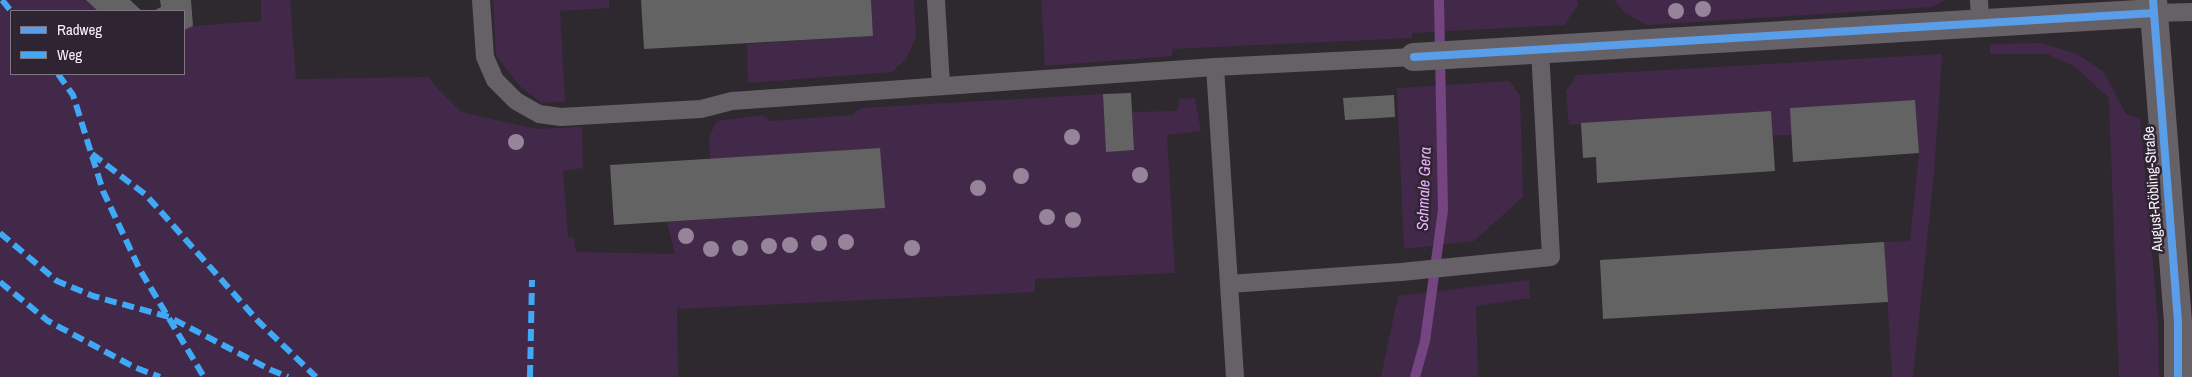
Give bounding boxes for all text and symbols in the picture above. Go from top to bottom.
legend [10,10,185,75]
text: Radweg [57,19,102,40]
text: Weg [57,44,82,65]
street label: August-Röbling-Straße [2141,126,2167,252]
water label: Schmale Gera [1414,147,1436,231]

